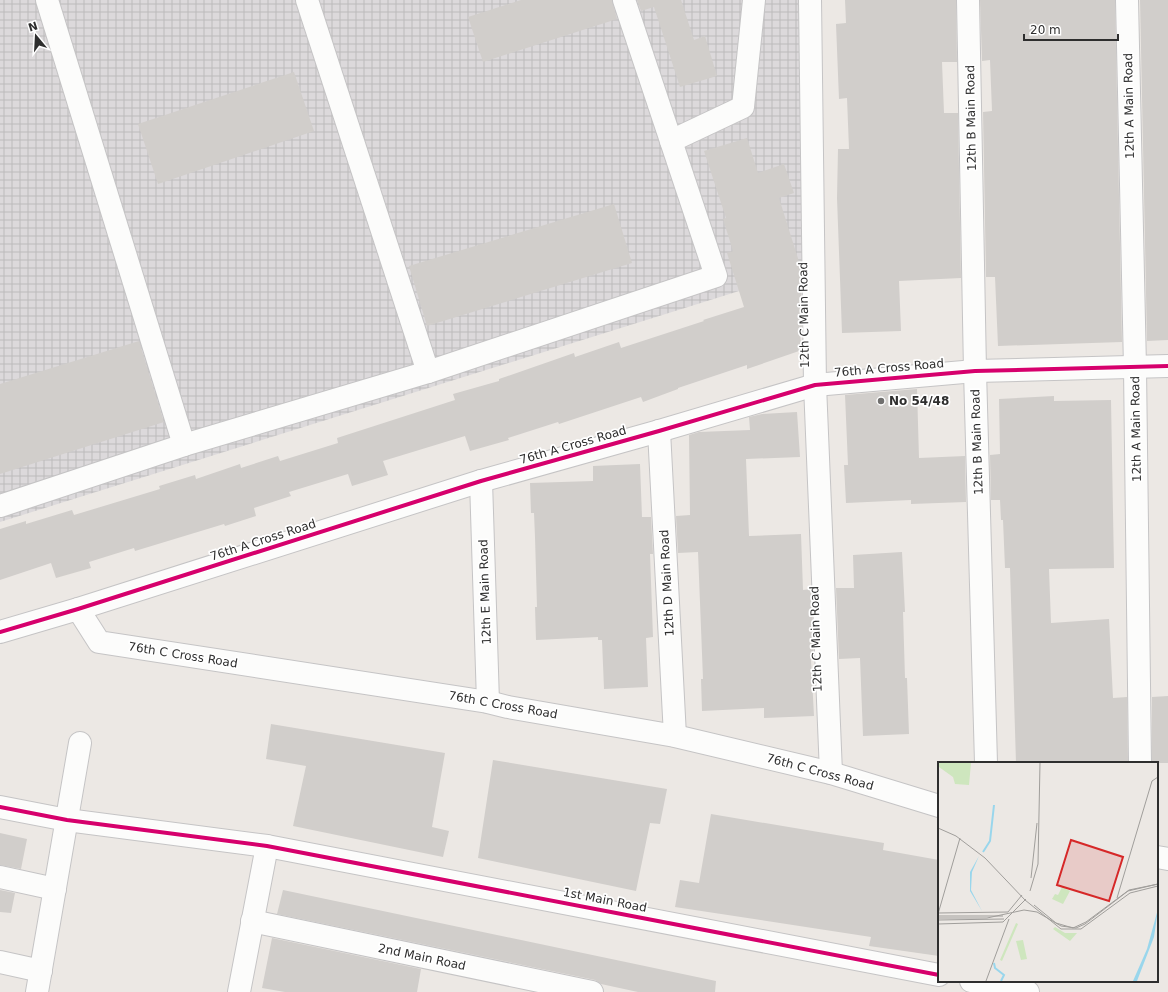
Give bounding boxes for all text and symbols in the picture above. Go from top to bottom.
north arrow [16,16,56,56]
scale bar [1024,16,1118,42]
text: N [27,19,39,35]
text: 20 m [1030,23,1061,37]
street label: 12th A Main Road [1121,53,1137,159]
street label: 12th B Main Road [963,65,979,171]
street label: 12th C Main Road [796,262,812,368]
street label: 76th A Cross Road [833,356,945,380]
street label: 12th A Main Road [1128,376,1144,482]
street label: 12th B Main Road [968,389,986,495]
place label: No 54/48 [889,394,949,408]
marker: No 54/48 [876,396,886,406]
street label: 76th A Cross Road [518,423,628,467]
street label: 76th A Cross Road [208,516,318,564]
street label: 12th D Main Road [657,529,677,637]
street label: 12th E Main Road [476,539,494,645]
street label: 12th C Main Road [807,586,825,692]
street label: 76th C Cross Road [127,639,239,671]
street label: 76th C Cross Road [447,689,559,721]
street label: 76th C Cross Road [765,751,875,793]
inset map [938,762,1158,982]
street label: 1st Main Road [562,885,648,915]
street label: 2nd Main Road [377,941,467,973]

